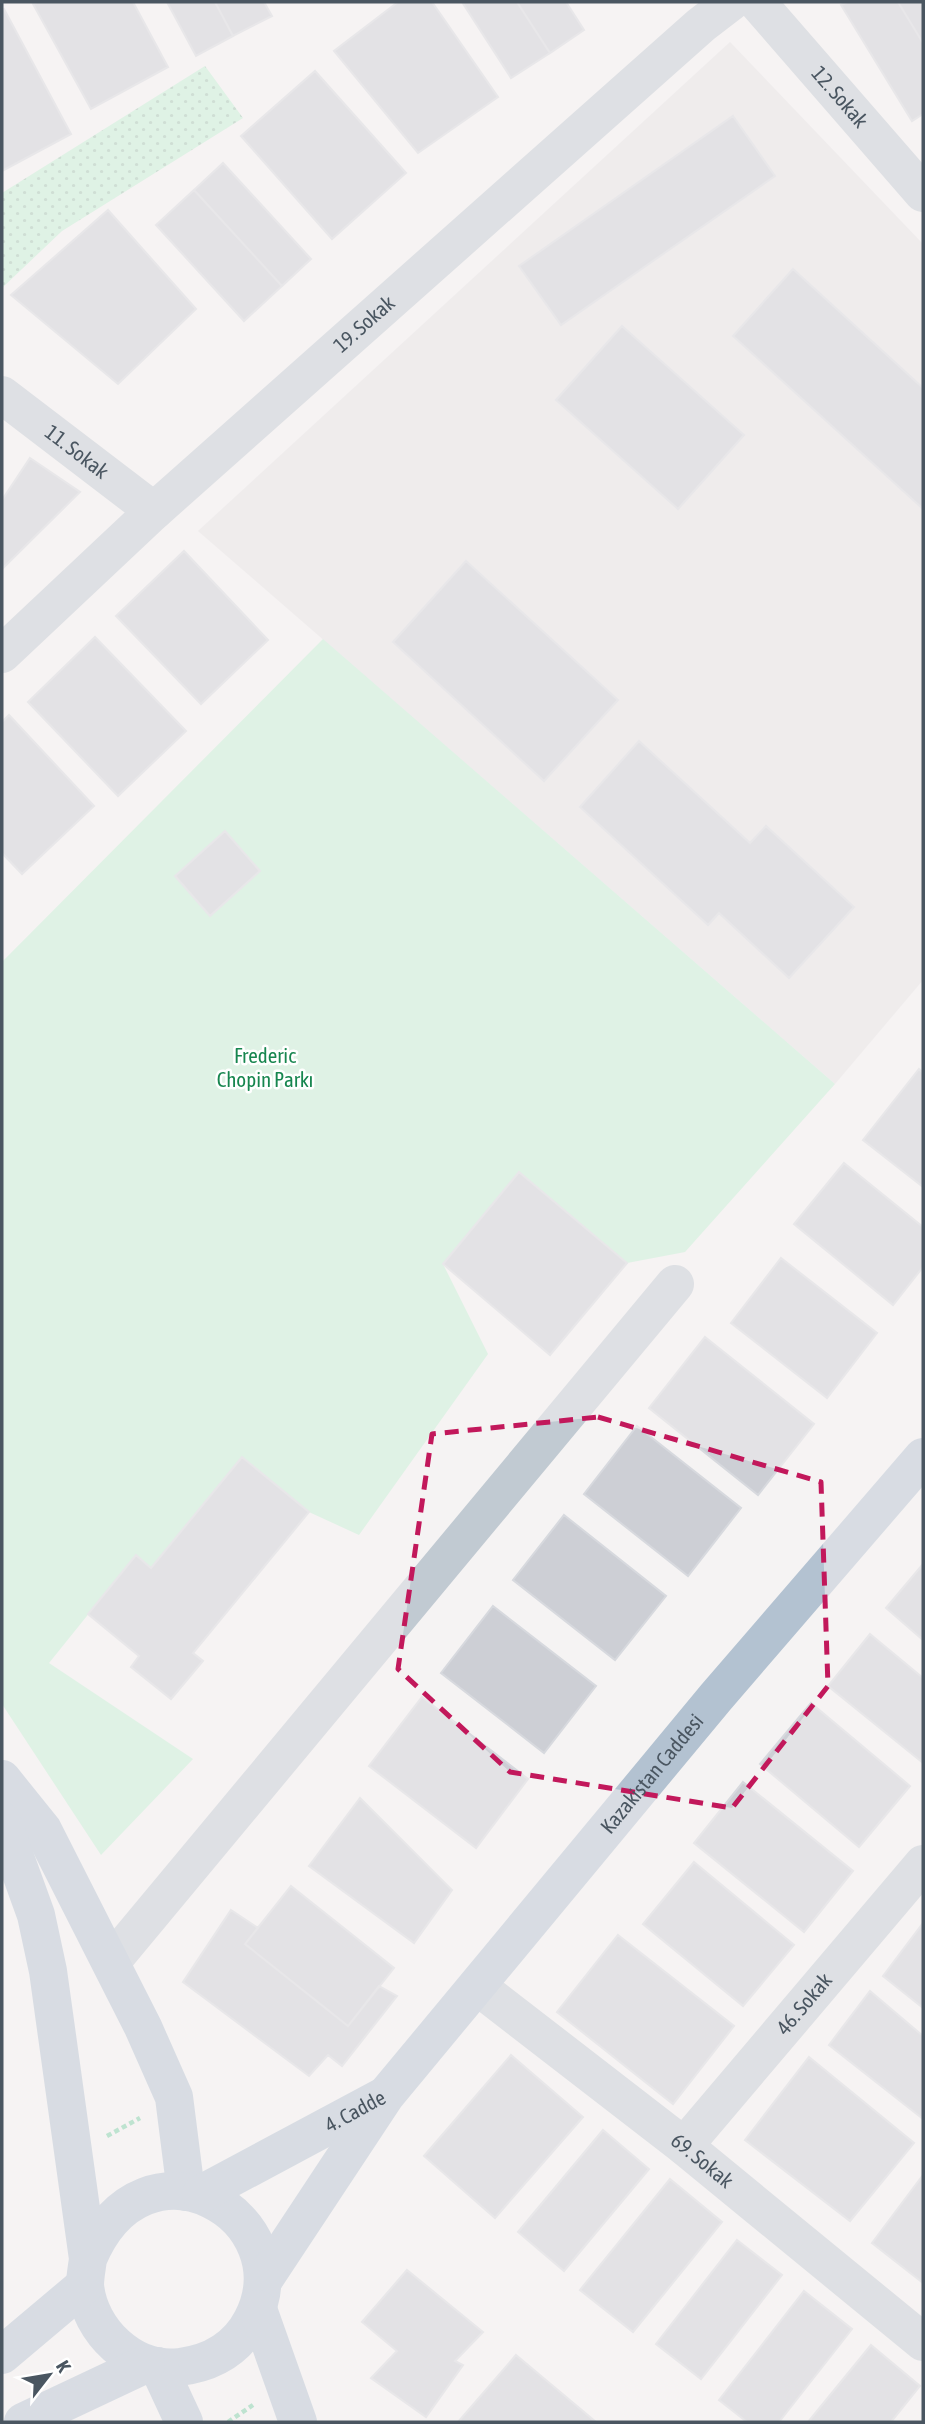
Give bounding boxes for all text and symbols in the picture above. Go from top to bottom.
street label: 12. Sokak [807,61,874,132]
street label: 19. Sokak [328,290,399,357]
street label: 11. Sokak [41,419,114,483]
park label: Frederic Chopin Parkı [217,1043,313,1091]
street label: Kazakistan Caddesi [595,1709,708,1838]
street label: 46. Sokak [771,1968,836,2039]
street label: 4. Cadde [320,2085,389,2136]
street label: 69. Sokak [667,2128,739,2193]
north arrow [14,2340,84,2410]
text: K [52,2357,76,2376]

